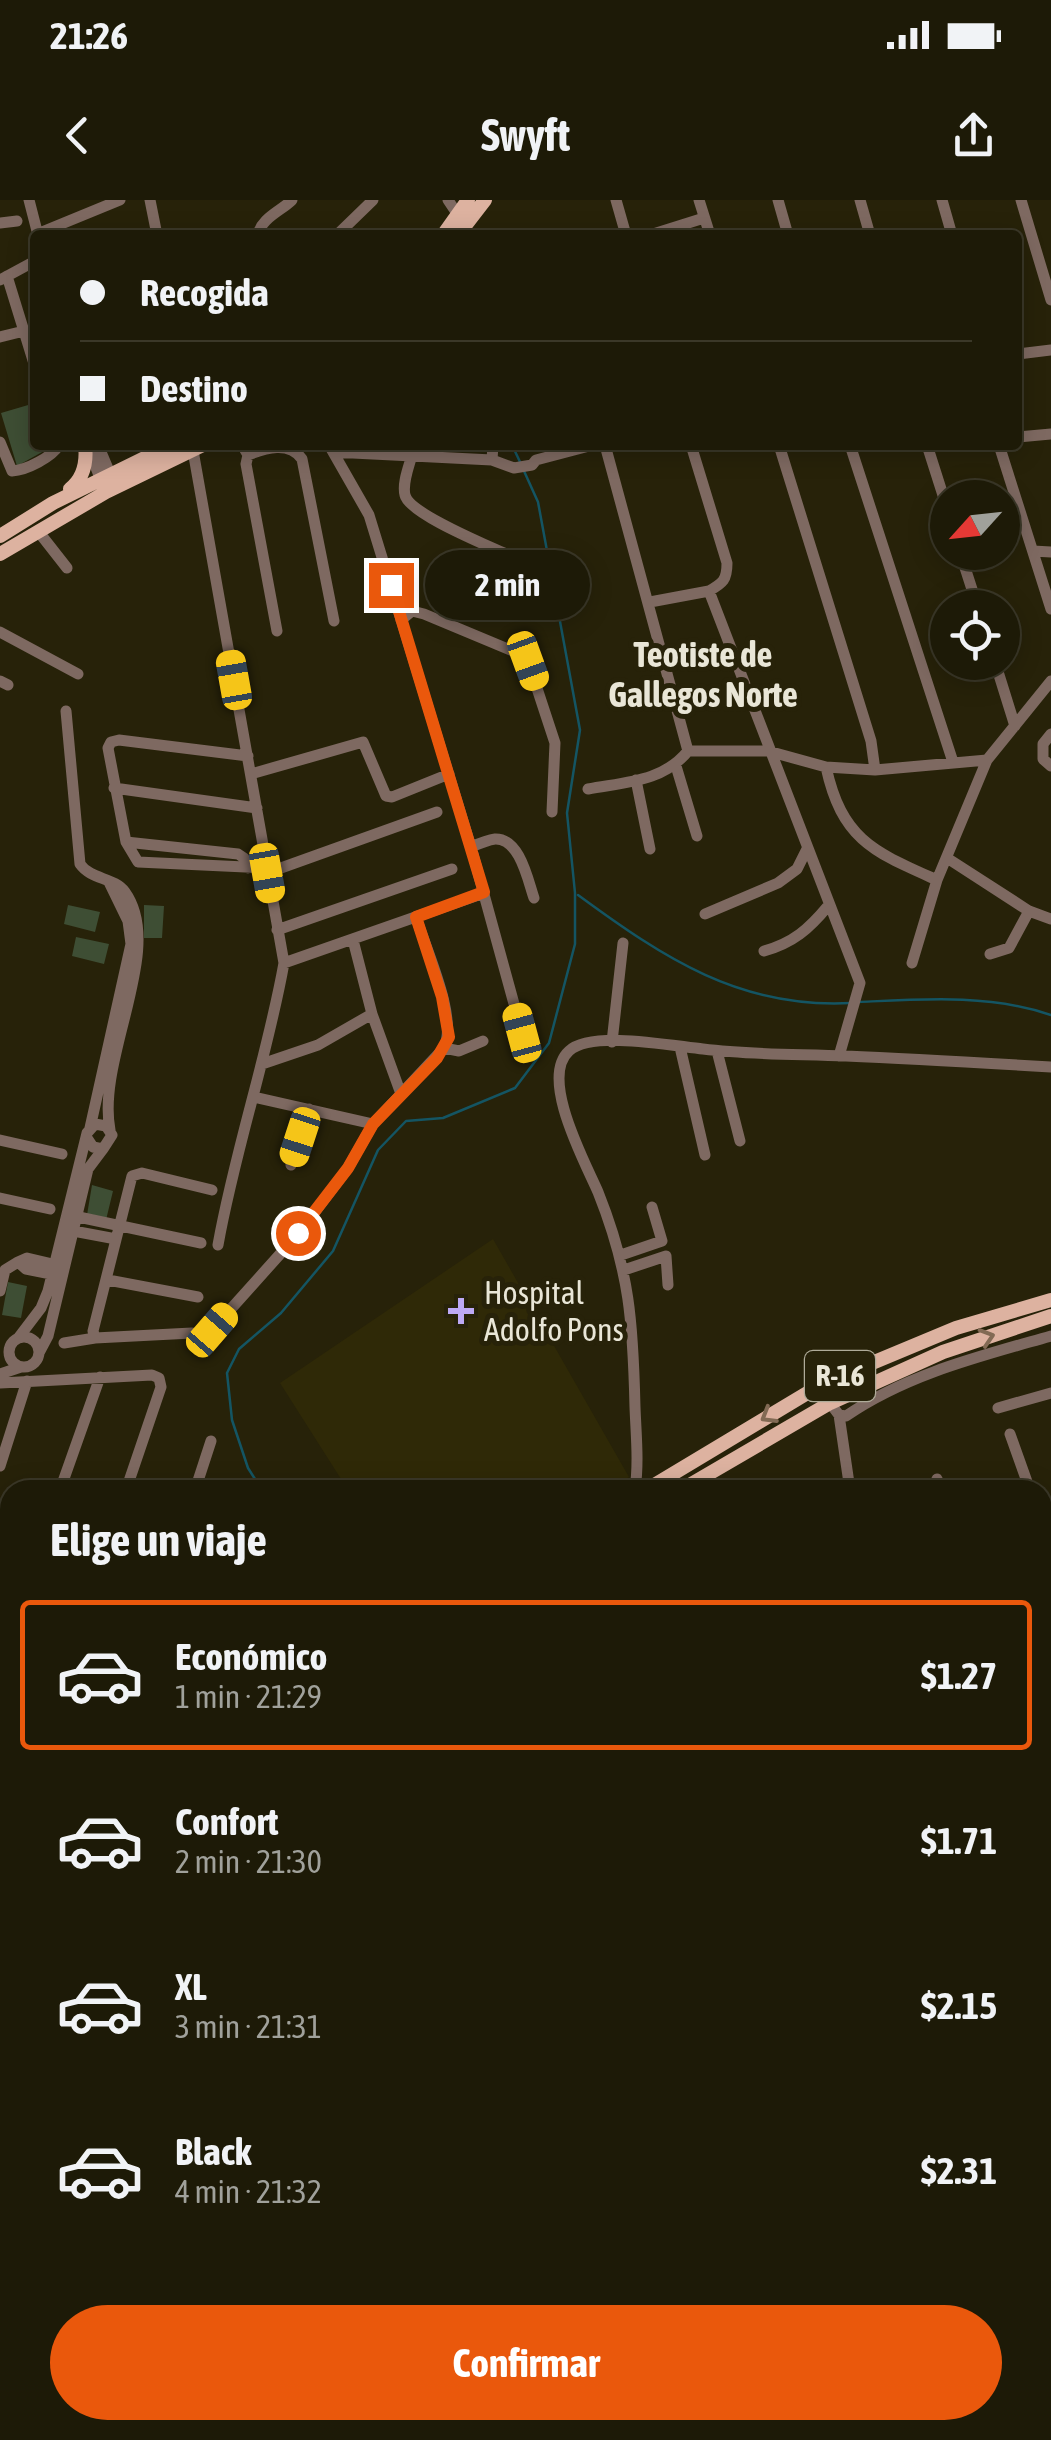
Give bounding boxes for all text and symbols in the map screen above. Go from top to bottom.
text: 21:26 [50,14,128,57]
icon: back [50,108,105,163]
icon: share [946,108,1001,163]
text: Swyft [481,109,570,161]
text: Recogida [140,271,269,314]
text: Destino [140,367,248,410]
north arrow [930,480,1020,570]
map controls [930,480,1020,680]
callout: 2 min [426,550,591,620]
route end [369,563,414,608]
text: 2 min [475,566,540,603]
button: locate [930,590,1020,680]
car [504,628,552,694]
district label: Teotiste de Gallegos Norte [608,634,798,714]
car [214,648,254,712]
car [247,841,287,905]
car [500,1000,544,1066]
car [276,1104,324,1170]
route start [276,1211,321,1256]
place label: Hospital Adolfo Pons [484,1274,624,1348]
car [181,1298,243,1362]
marker: Hospital Adolfo Pons [448,1298,474,1324]
one-way arrow [977,1329,994,1349]
road number: R-16 [805,1351,875,1401]
one-way arrow [761,1404,779,1423]
text: Elige un viaje [50,1514,267,1566]
icon: car [55,1630,145,1720]
text: Económico [175,1635,327,1678]
text: $1.27 [921,1654,997,1697]
text: 1 min · 21:29 [175,1678,322,1715]
icon: car [55,1795,145,1885]
text: Confort [175,1800,279,1843]
text: $1.71 [921,1819,997,1862]
text: 2 min · 21:30 [175,1843,322,1880]
icon: car [55,1960,145,2050]
text: XL [175,1965,207,2008]
text: $2.15 [921,1984,997,2027]
text: 3 min · 21:31 [175,2008,322,2045]
icon: car [55,2125,145,2215]
text: Black [175,2130,252,2173]
text: $2.31 [921,2149,997,2192]
text: 4 min · 21:32 [175,2173,322,2210]
button: Confirmar [50,2305,1002,2420]

